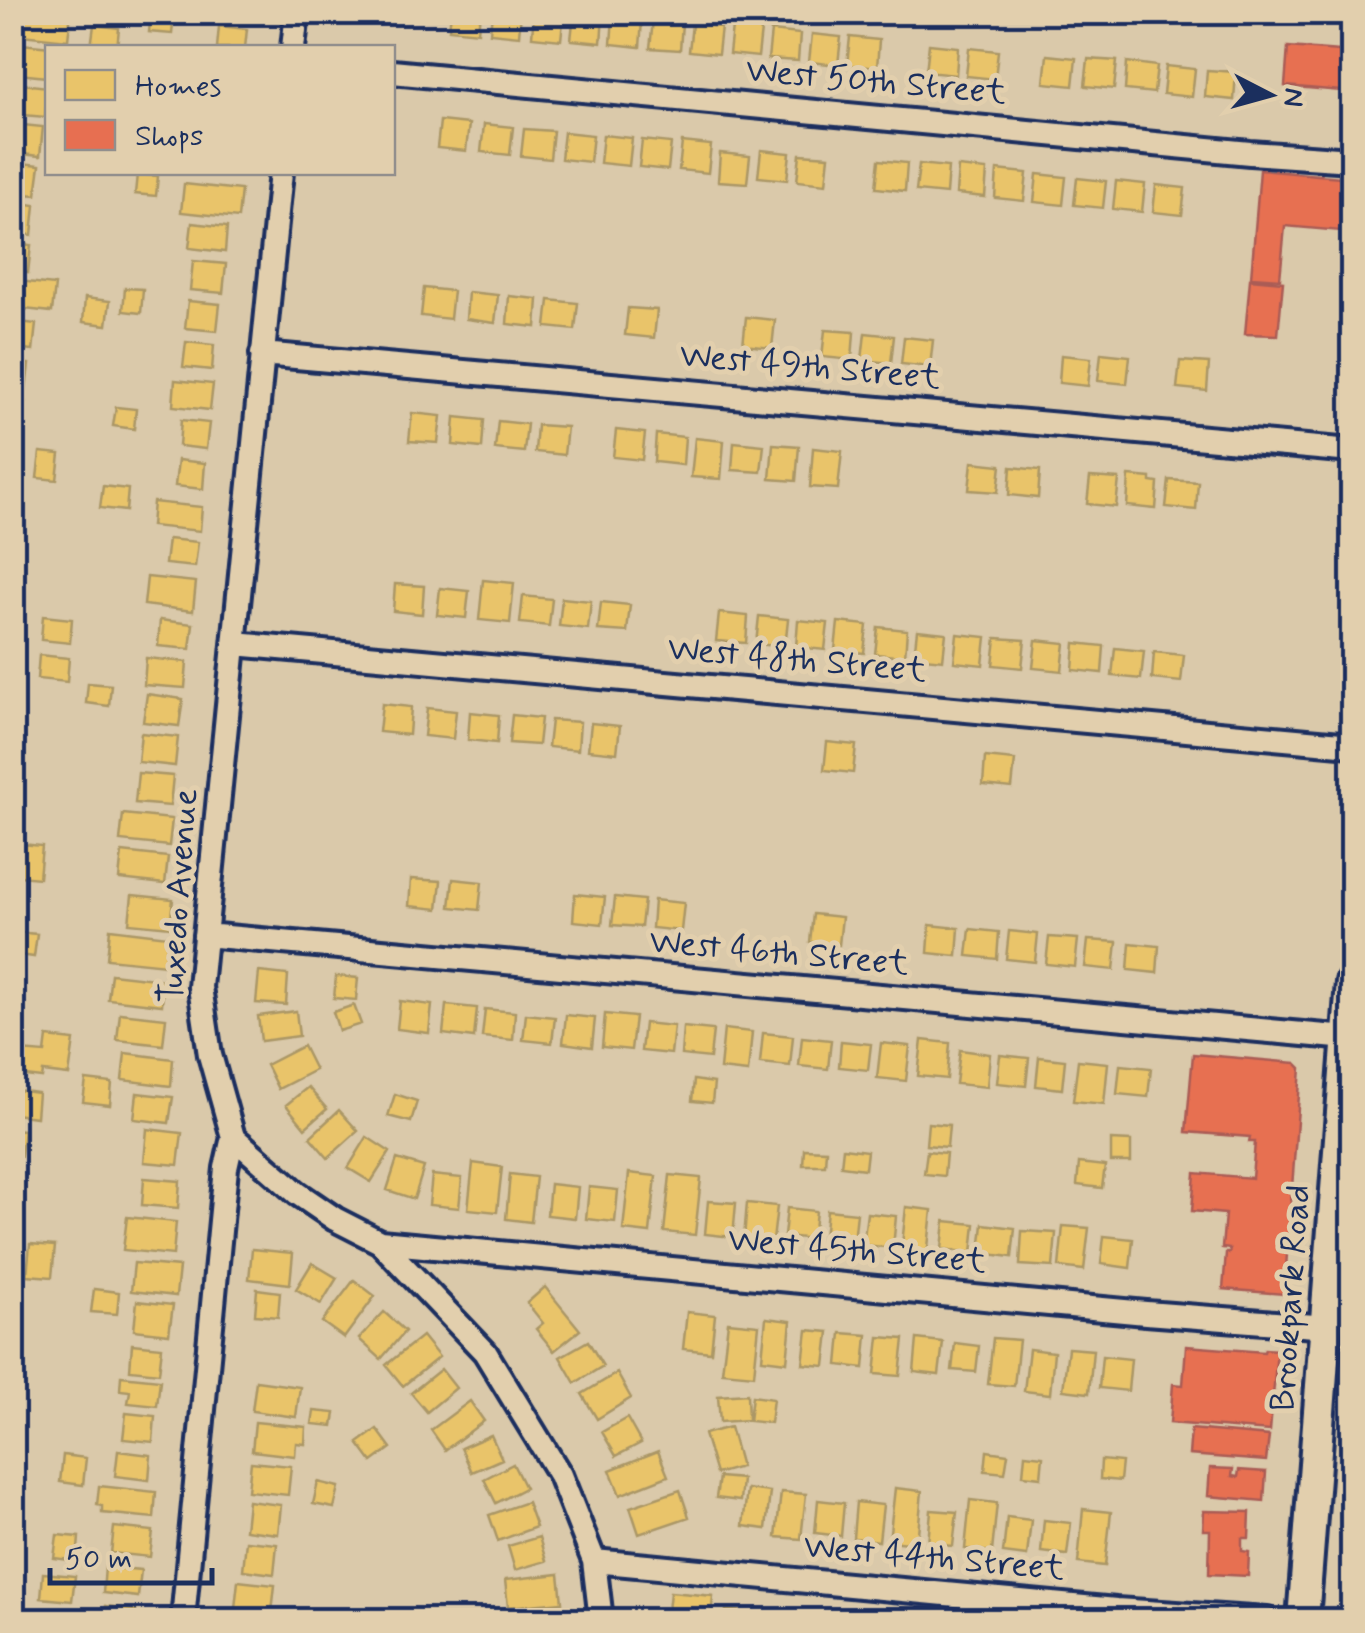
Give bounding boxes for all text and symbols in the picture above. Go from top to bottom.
legend [45,45,395,175]
north arrow [1220,45,1320,145]
street label: West 50th Street [744,48,1009,116]
text: Homes [135,67,221,106]
text: N [1273,86,1312,109]
text: Shops [135,117,203,156]
street label: West 49th Street [678,333,943,401]
street label: West 48th Street [666,626,929,694]
street label: Tuxedo Avenue [149,787,209,1005]
street label: West 46th Street [647,919,911,987]
street label: Brookpark Road [1260,1183,1322,1413]
street label: West 45th Street [726,1217,989,1285]
scale bar [50,1523,212,1585]
street label: West 44th Street [802,1524,1067,1592]
text: 50 m [65,1540,132,1579]

